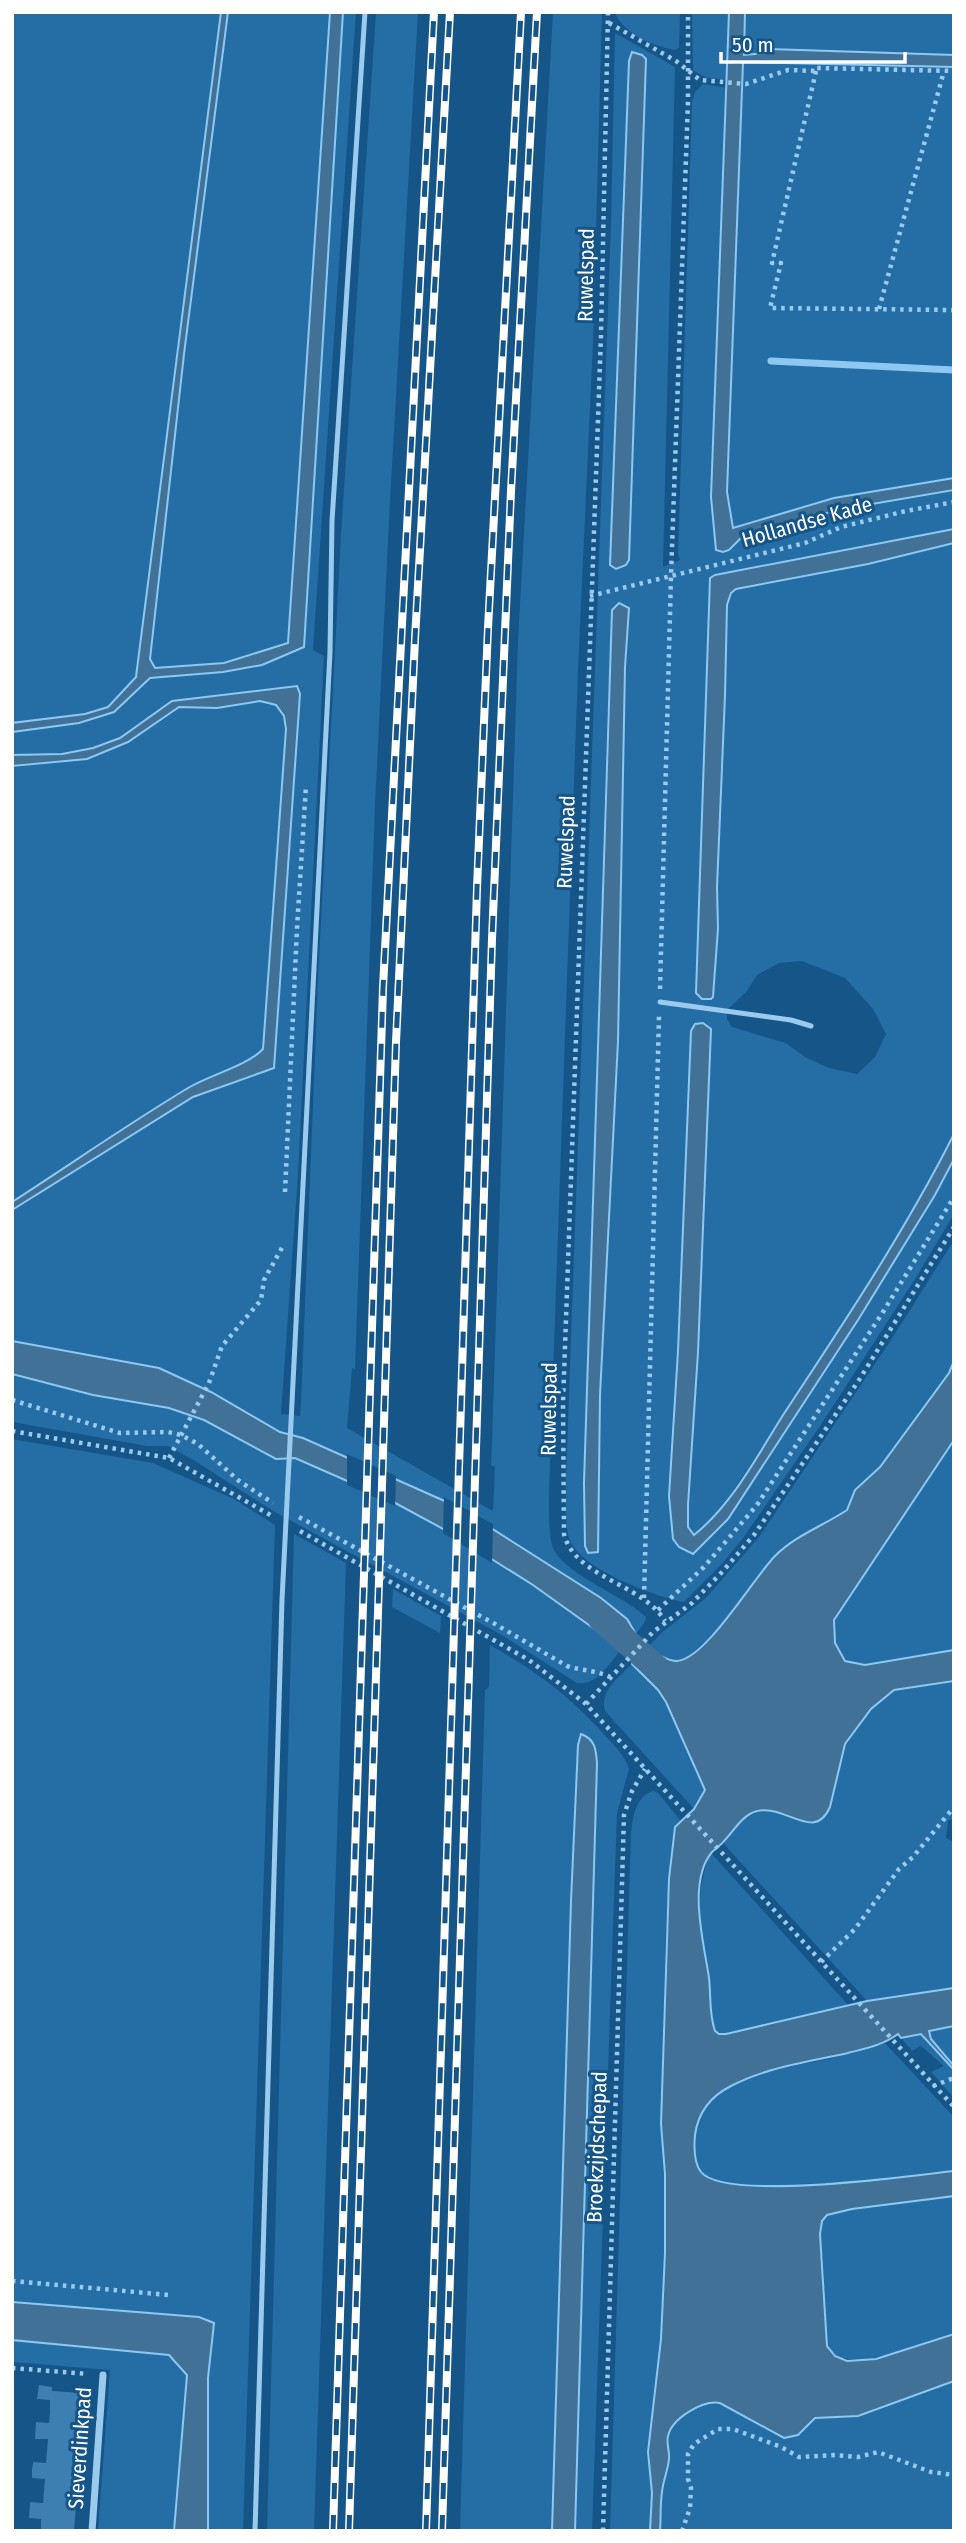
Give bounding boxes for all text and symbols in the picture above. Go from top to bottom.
scale bar [721,21,905,65]
text: 50 m [732,32,774,58]
street label: Ruwelspad [572,228,600,322]
street label: Hollandse Kade [739,491,875,553]
street label: Ruwelspad [551,795,581,889]
street label: Ruwelspad [535,1362,563,1456]
street label: Broekzijdschepad [581,2071,613,2223]
street label: Sieverdinkpad [63,2386,97,2510]

